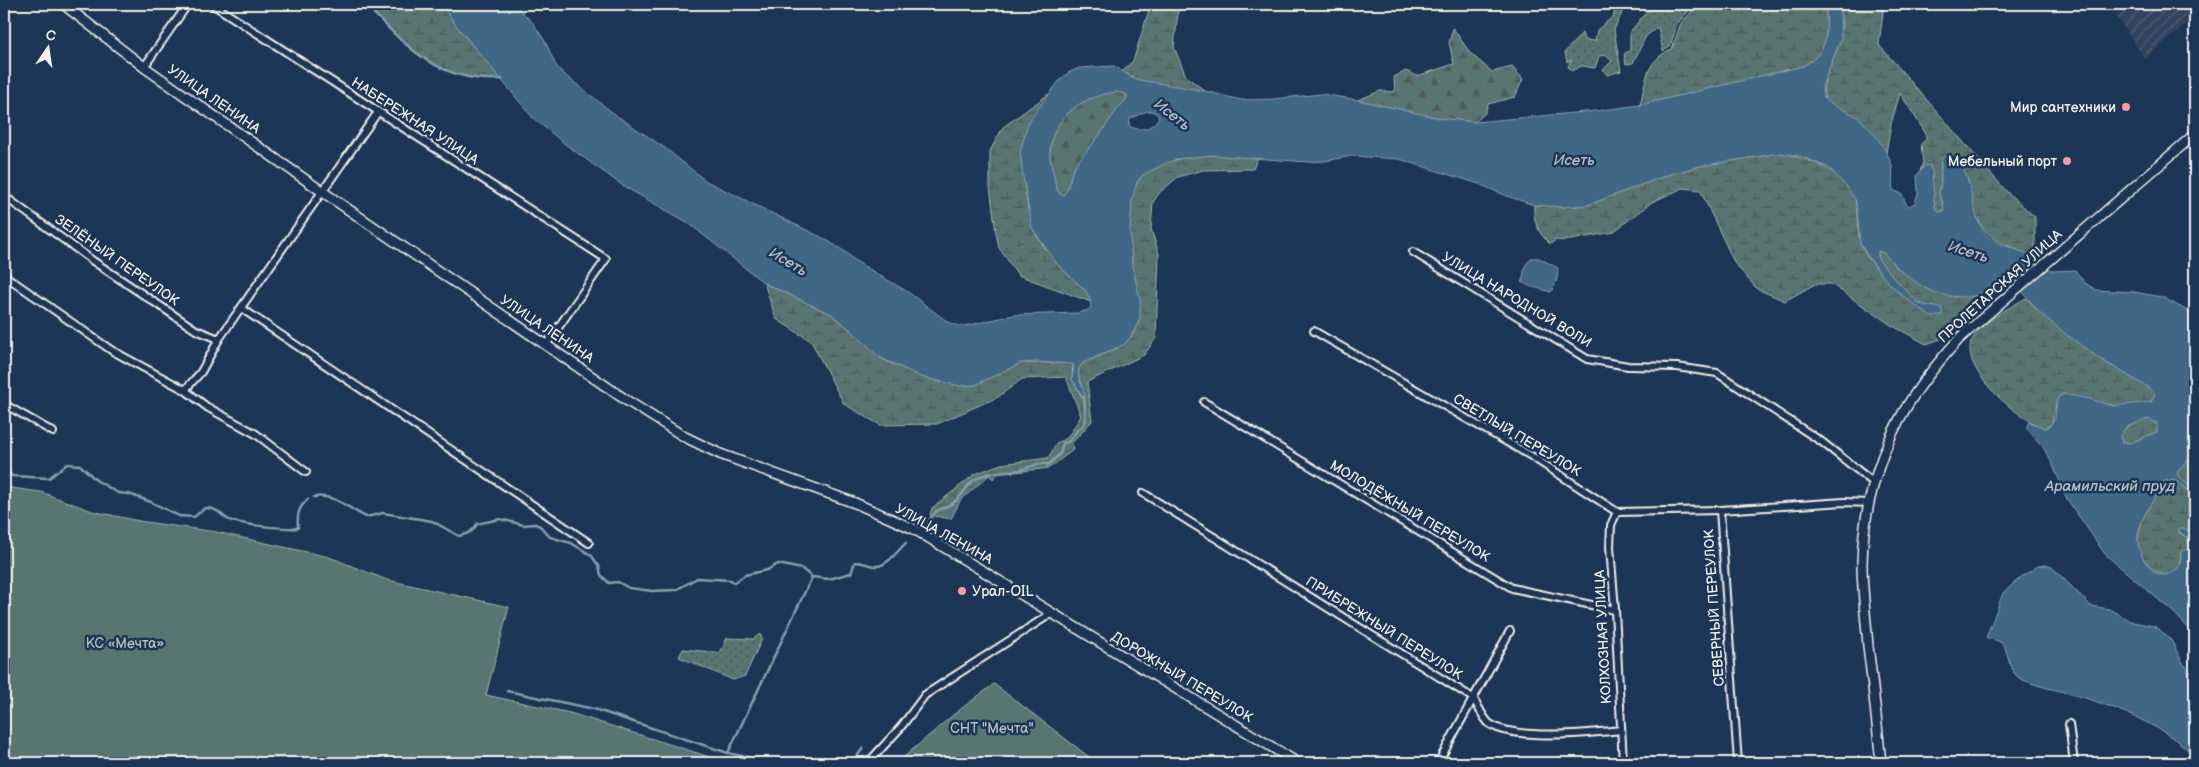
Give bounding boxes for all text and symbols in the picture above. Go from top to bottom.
north arrow [22,22,72,72]
text: С [44,26,58,45]
street label: УЛИЦА ЛЕНИНА [164,61,264,138]
street label: НАБЕРЕЖНАЯ УЛИЦА [348,74,482,169]
water label: Исеть [1150,95,1194,135]
place label: Мир сантехники [2010,99,2116,116]
marker: Мир сантехники [2120,101,2132,113]
water label: Исеть [1553,151,1595,170]
place label: Мебельный порт [1948,153,2057,170]
marker: Мебельный порт [2061,155,2073,167]
street label: ЗЕЛЁНЫЙ ПЕРЕУЛОК [52,210,184,310]
street label: ПРОЛЕТАРСКАЯ УЛИЦА [1935,226,2066,346]
water label: Исеть [1945,237,1991,267]
water label: Исеть [765,243,811,281]
street label: УЛИЦА НАРОДНОЙ ВОЛИ [1439,249,1595,351]
street label: УЛИЦА ЛЕНИНА [497,291,597,367]
street label: СВЕТЛЫЙ ПЕРЕУЛОК [1450,390,1585,480]
street label: МОЛОДЁЖНЫЙ ПЕРЕУЛОК [1327,456,1494,566]
water label: Арамильский пруд [2044,477,2175,496]
street label: УЛИЦА ЛЕНИНА [892,500,996,568]
street label: СЕВЕРНЫЙ ПЕРЕУЛОК [1700,528,1728,687]
street label: КОЛХОЗНАЯ УЛИЦА [1591,569,1615,704]
street label: ПРИБРЕЖНЫЙ ПЕРЕУЛОК [1303,573,1466,684]
place label: Урал-OIL [972,583,1033,600]
marker: Урал-OIL [956,585,968,597]
street label: ДОРОЖНЫЙ ПЕРЕУЛОК [1108,628,1257,727]
park label: КС «Мечта» [86,635,164,652]
park label: СНТ "Мечта" [950,720,1034,737]

